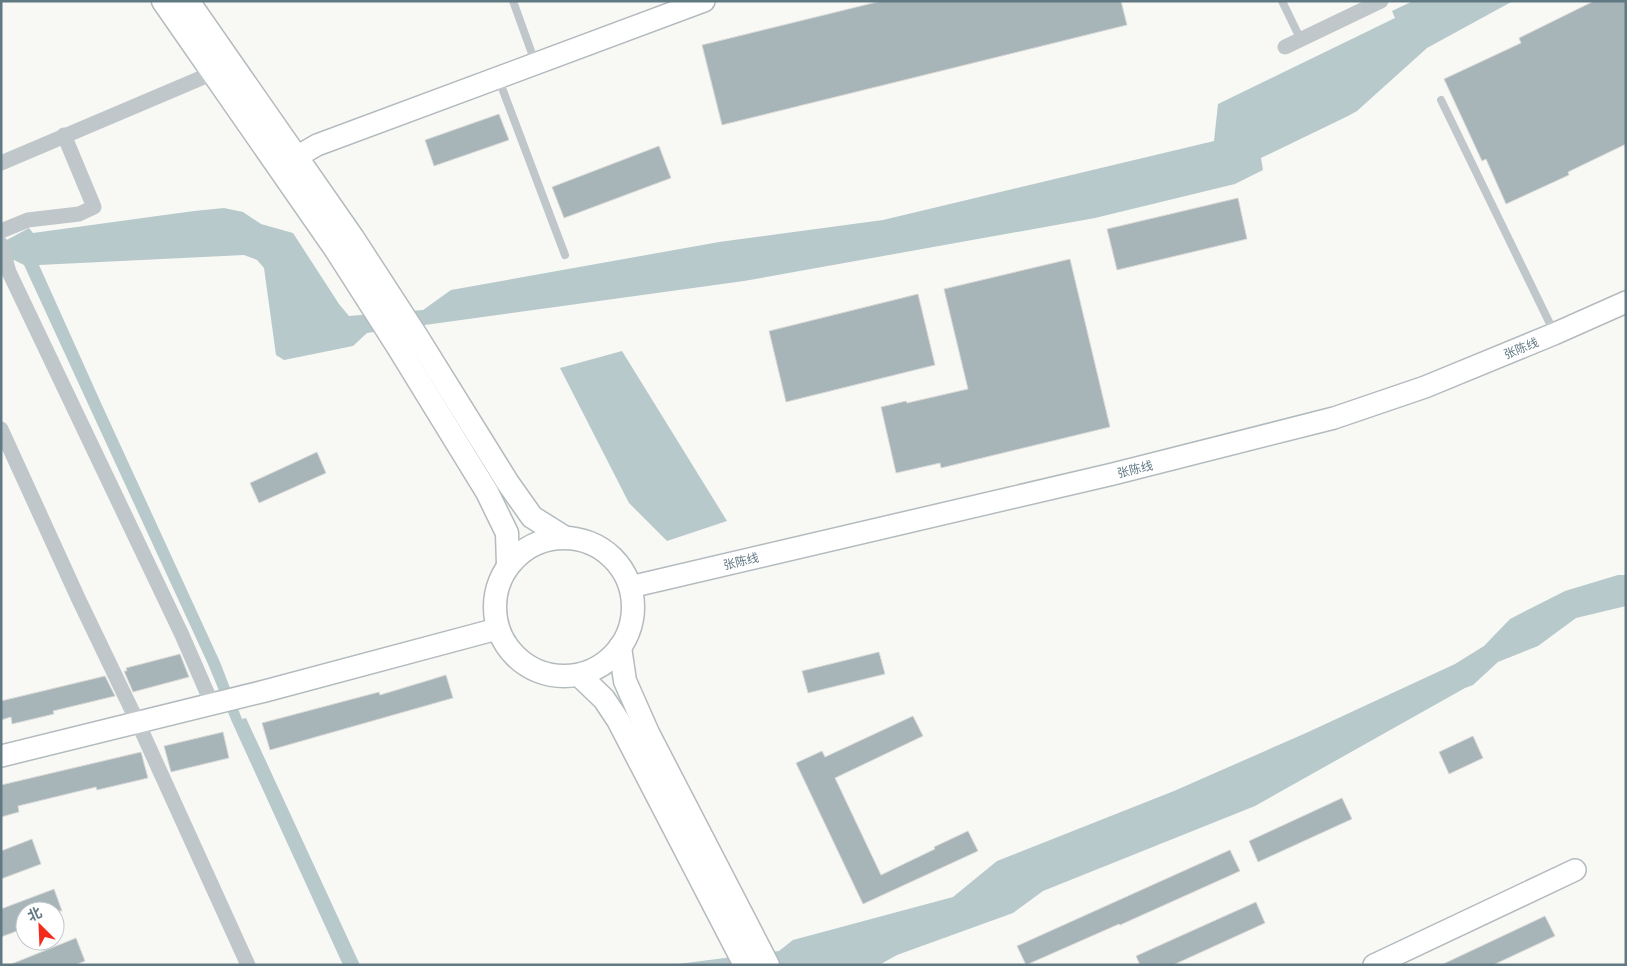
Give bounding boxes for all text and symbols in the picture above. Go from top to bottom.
street label: 张陈线 [1501,334,1541,362]
street label: 张陈线 [1116,457,1154,481]
street label: 张陈线 [722,550,760,572]
north arrow [15,901,65,951]
text: 北 [25,903,44,924]

